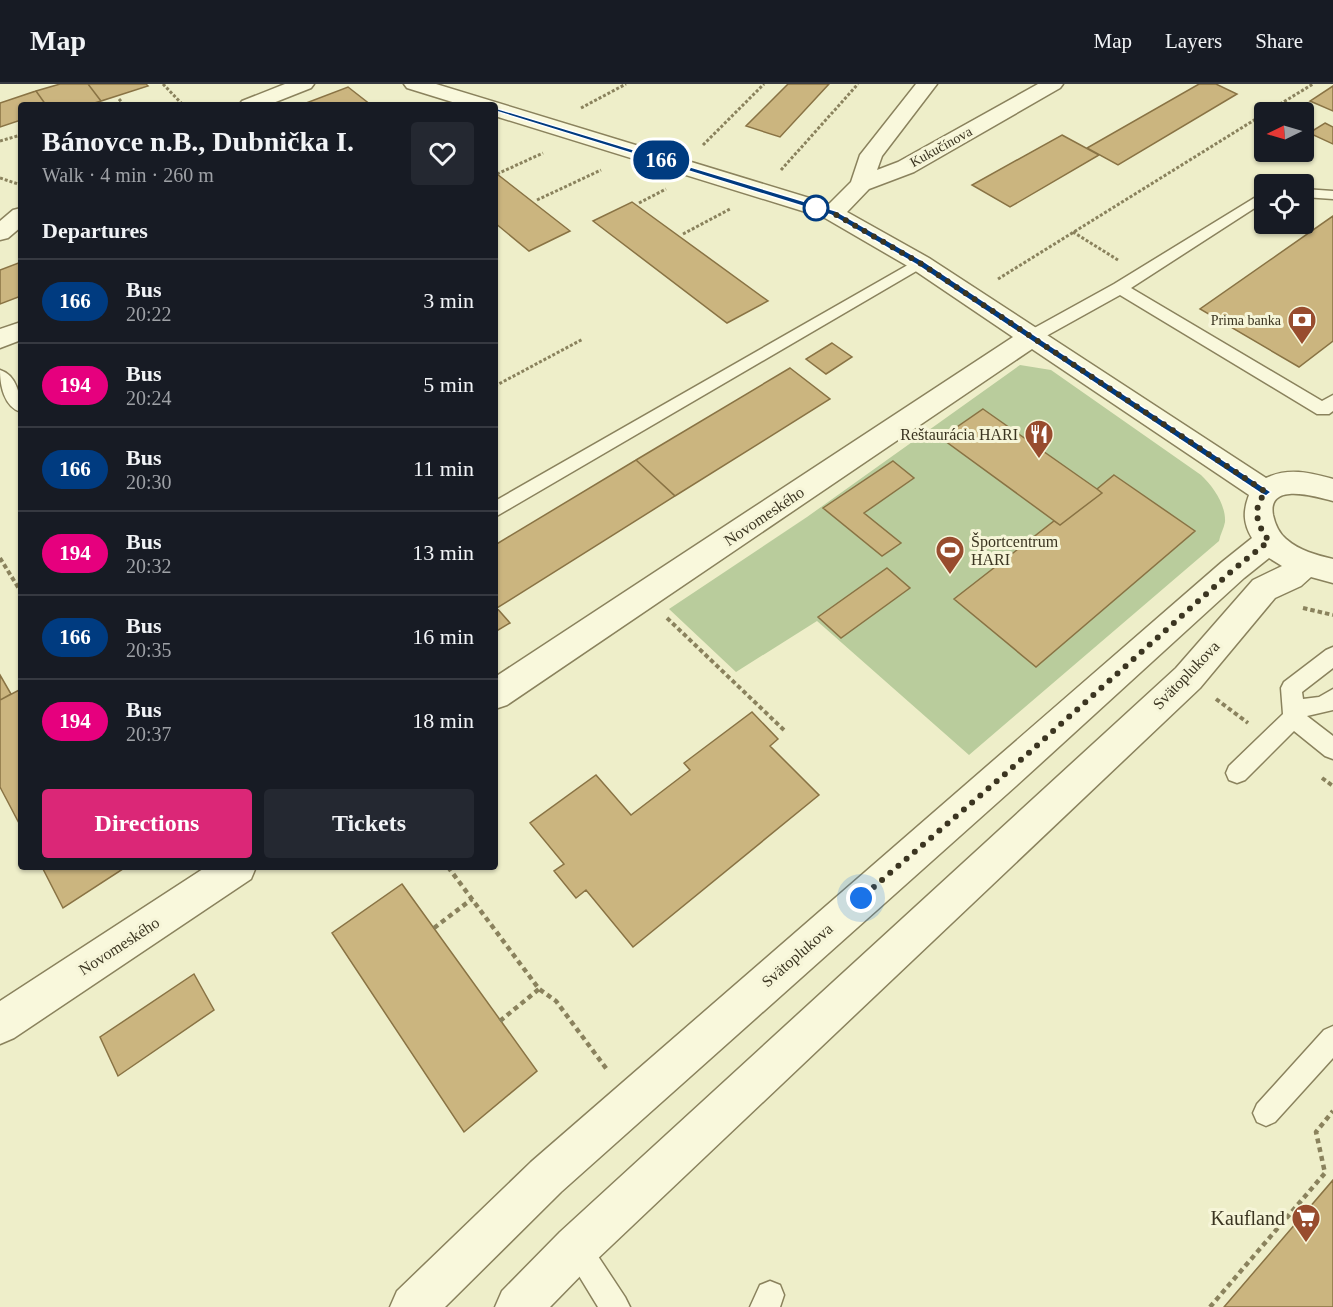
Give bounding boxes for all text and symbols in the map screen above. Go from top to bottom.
text: Map [30,25,86,56]
text: Map [1094,29,1132,53]
text: Layers [1165,29,1222,53]
text: Share [1255,29,1303,53]
north arrow [1254,102,1314,162]
map controls [1254,102,1314,234]
button: heart [411,122,474,185]
street label: Kukučínova [907,123,975,170]
text: Bánovce n.B., Dubnička I. [42,126,354,157]
line badge: 166 [626,140,696,180]
text: 166 [645,148,677,172]
text: Walk · 4 min · 260 m [42,164,214,186]
button: locate [1254,174,1314,234]
unlabelled marker [803,195,829,221]
text: Departures [42,218,148,243]
text: Bus [126,277,161,302]
text: 3 min [423,288,474,313]
text: 166 [59,289,91,313]
text: 20:22 [126,303,172,325]
bank icon: Prima banka [1286,304,1318,346]
place label: Prima banka [1211,313,1282,328]
text: Bus [126,361,161,386]
text: 5 min [423,372,474,397]
text: 194 [59,373,91,397]
text: 20:24 [126,387,172,409]
restaurant icon: Reštaurácia HARI [1023,418,1055,460]
place label: Reštaurácia HARI [900,426,1018,443]
text: Bus [126,445,161,470]
text: 11 min [413,456,474,481]
text: 166 [59,457,91,481]
text: 20:30 [126,471,172,493]
street label: Novomeského [721,483,807,549]
text: Bus [126,529,161,554]
place label: Športcentrum HARI [971,532,1059,568]
sports icon: Športcentrum HARI [934,534,966,576]
text: 13 min [412,540,474,565]
text: 194 [59,541,91,565]
text: 20:32 [126,555,172,577]
text: Bus [126,613,161,638]
text: 16 min [412,624,474,649]
text: 166 [59,625,91,649]
street label: Svätoplukova [1149,637,1223,713]
text: 20:35 [126,639,172,661]
text: Bus [126,697,161,722]
text: 18 min [412,708,474,733]
text: 194 [59,709,91,733]
text: 20:37 [126,723,172,745]
button: Directions [42,789,252,858]
button: Tickets [264,789,474,858]
your location [846,883,876,913]
street label: Novomeského [76,914,162,978]
street label: Svätoplukova [758,920,836,991]
supermarket icon: Kaufland [1290,1202,1322,1244]
place label: Kaufland [1211,1207,1285,1229]

